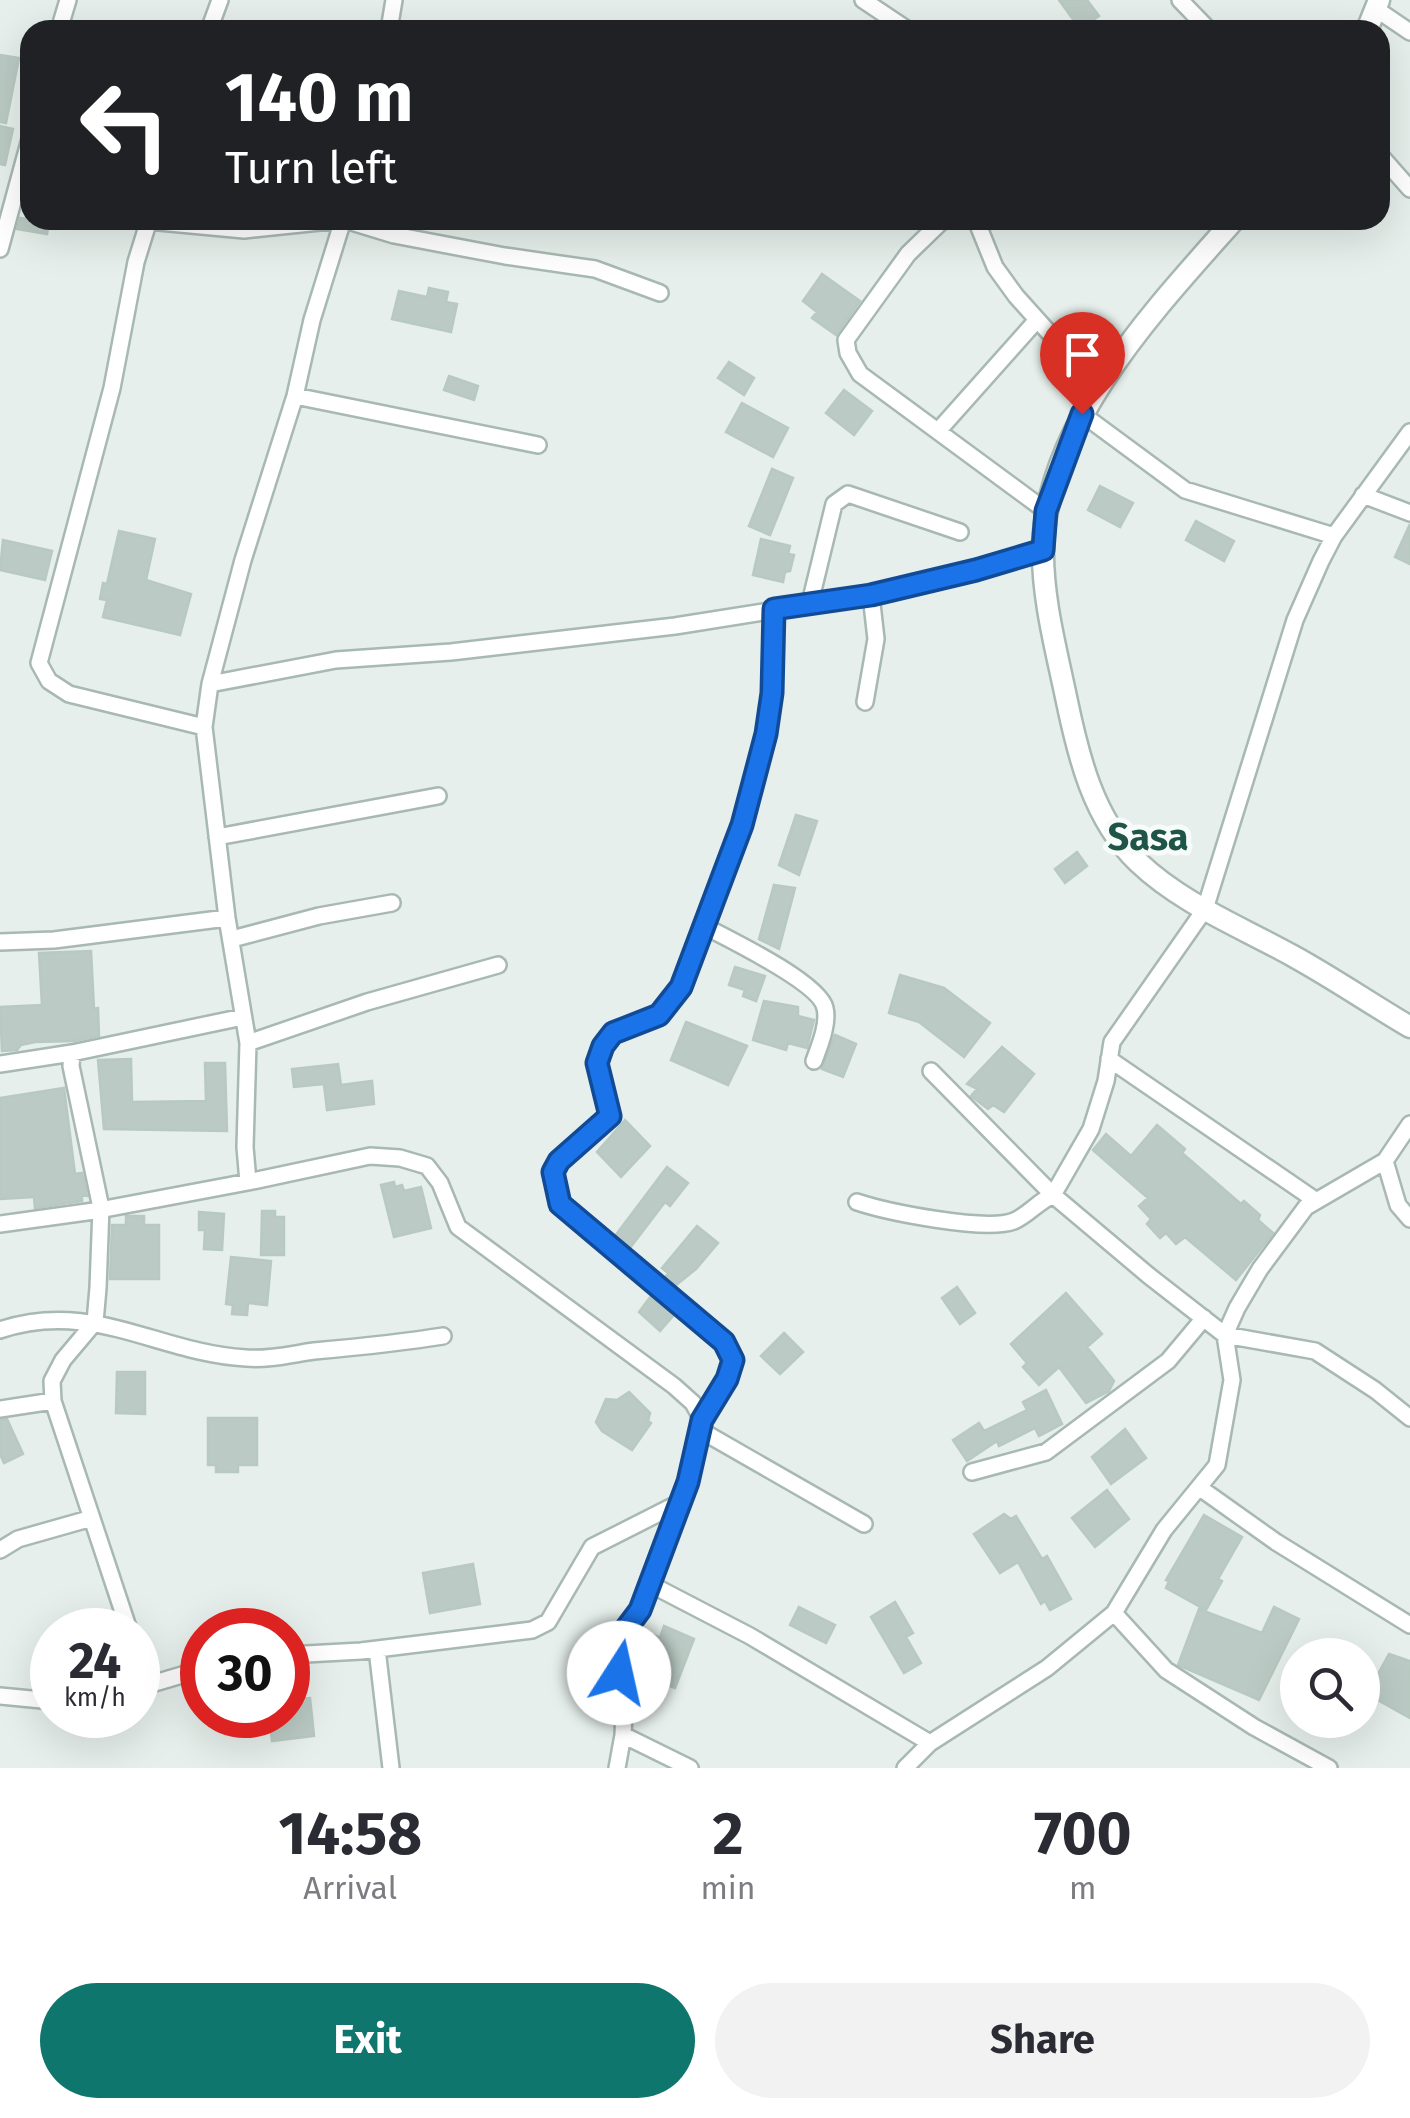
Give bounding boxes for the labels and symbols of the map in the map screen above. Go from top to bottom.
pin [1040,312,1125,415]
district label: Sasa [1108,814,1188,860]
speed limit sign: 30 [180,1608,310,1738]
position arrow [567,1621,671,1725]

